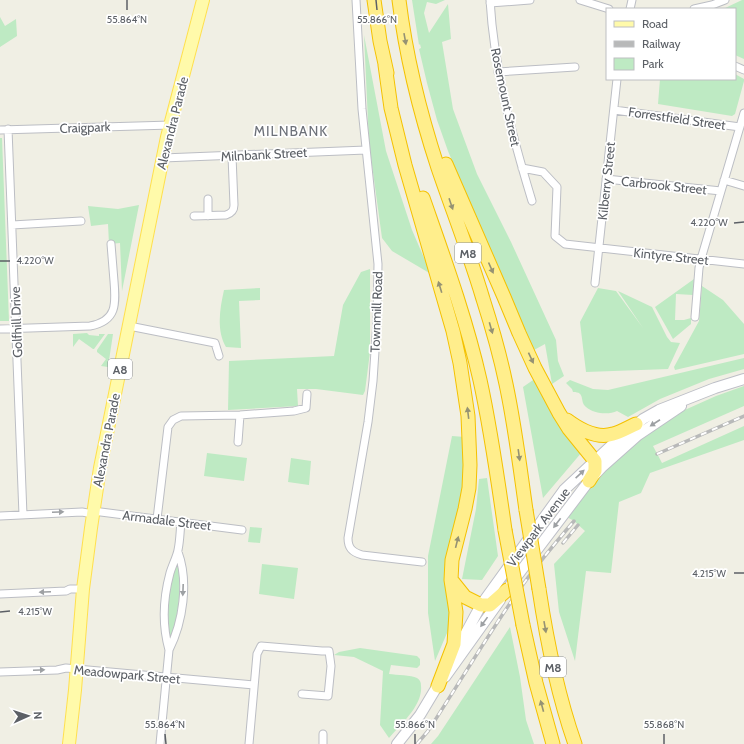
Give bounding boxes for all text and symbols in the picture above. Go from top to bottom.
legend [606,8,736,80]
text: 55.864°N [107,13,147,26]
text: 55.866°N [357,13,397,26]
text: Road [642,16,668,31]
one-way arrow [402,32,408,45]
text: Railway [642,36,680,51]
street label: Rosemount Street [488,46,524,148]
text: Park [642,56,664,71]
street label: Alexandra Parade [153,75,191,171]
street label: Forrestfield Street [627,103,727,133]
street label: Craigpark [59,118,111,136]
district label: MILNBANK [254,122,328,140]
street label: Kilberry Street [594,141,618,221]
street label: Milnbank Street [220,144,308,164]
street label: Carbrook Street [620,173,708,198]
one-way arrow [449,198,455,210]
text: 4.220°W [690,216,728,229]
road number: M8 [455,243,481,263]
street label: Kintyre Street [633,244,710,268]
text: 4.220°W [16,254,54,267]
one-way arrow [488,262,494,274]
street label: Townmill Road [367,271,385,353]
one-way arrow [437,280,443,292]
street label: Golfhill Drive [7,286,25,358]
one-way arrow [489,321,495,334]
one-way arrow [528,353,534,364]
road number: A8 [108,359,132,379]
street label: Alexandra Parade [89,391,123,488]
one-way arrow [465,407,471,419]
one-way arrow [650,419,660,427]
one-way arrow [515,449,522,461]
one-way arrow [575,470,586,479]
street label: Viewpark Avenue [503,484,573,570]
street label: Armadale Street [122,507,213,533]
one-way arrow [52,509,64,516]
one-way arrow [553,518,561,529]
one-way arrow [454,536,460,548]
text: 4.215°W [692,567,727,580]
one-way arrow [180,584,186,597]
one-way arrow [38,589,51,595]
text: 4.215°W [18,605,53,618]
one-way arrow [480,616,489,627]
one-way arrow [542,621,548,634]
road number: M8 [540,657,566,677]
street label: Meadowpark Street [73,661,181,687]
one-way arrow [33,667,45,674]
north arrow [8,696,48,736]
one-way arrow [539,700,545,712]
text: N [31,711,45,720]
text: 55.864°N [145,718,185,731]
text: 55.866°N [395,718,435,731]
text: 55.868°N [644,718,684,731]

